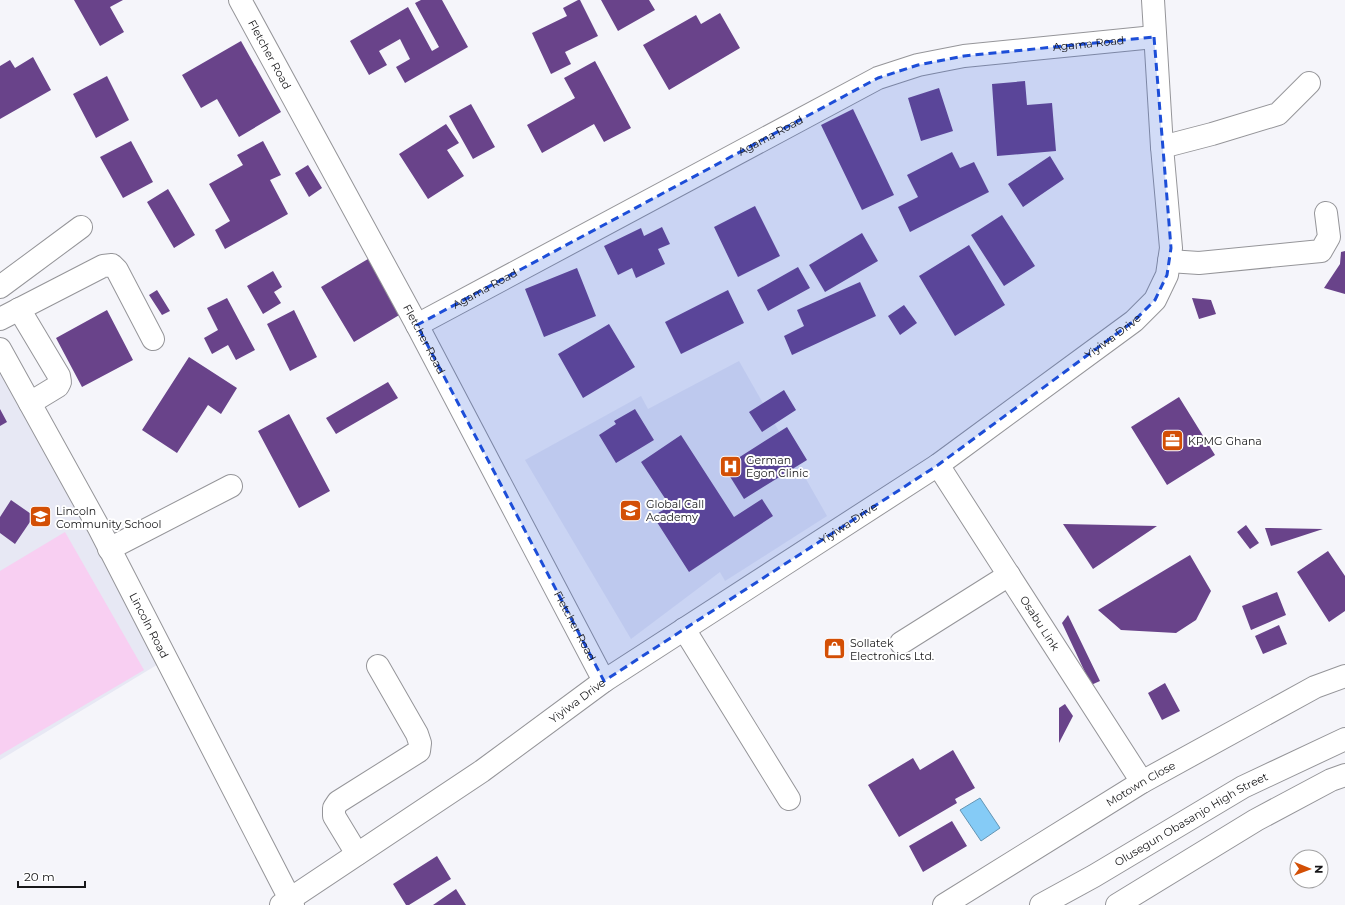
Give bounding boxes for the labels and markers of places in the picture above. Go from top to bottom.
office icon: KPMG Ghana [1160,428,1186,454]
place label: KPMG Ghana [1188,434,1262,448]
hospital icon: German Egon Clinic [717,453,743,479]
place label: German Egon Clinic [746,453,808,480]
school or university icon: Global Call Academy [617,497,643,523]
place label: Global Call Academy [646,497,704,524]
school or university icon: Lincoln Community School [27,504,53,530]
place label: Lincoln Community School [56,504,161,531]
shop icon: Sollatek Electronics Ltd. [821,636,847,662]
place label: Sollatek Electronics Ltd. [850,636,934,663]

